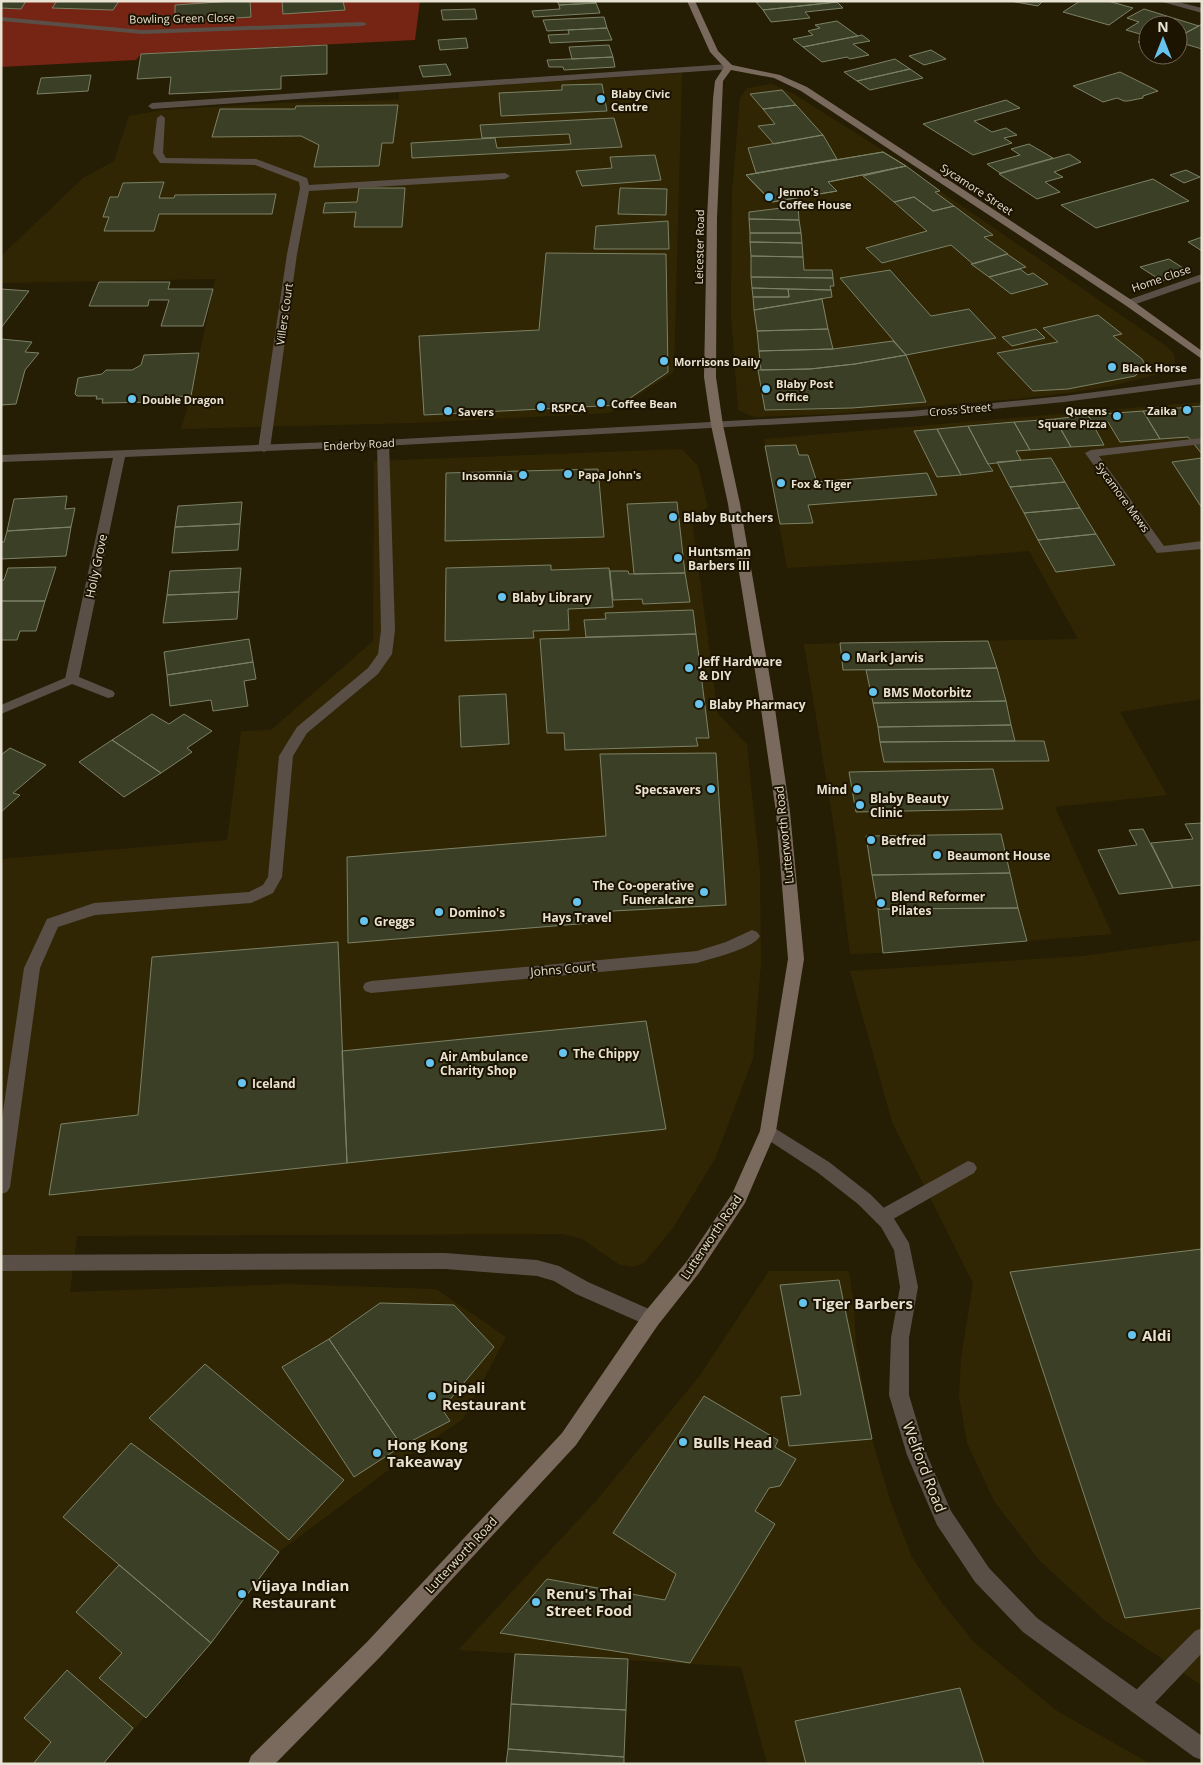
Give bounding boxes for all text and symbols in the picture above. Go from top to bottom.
street label: Bowling Green Close [129,10,235,26]
north arrow [1138,15,1188,65]
text: N [1157,17,1169,36]
place label: Blaby Civic Centre [611,86,670,114]
marker: Blaby Civic Centre [595,93,607,105]
street label: Sycamore Street [938,160,1016,218]
place label: Jenno's Coffee House [778,184,852,212]
marker: Jenno's Coffee House [763,191,775,203]
street label: Leicester Road [691,209,707,285]
street label: Home Close [1129,261,1193,295]
street label: Villers Court [272,282,296,346]
place label: Morrisons Daily [674,354,761,369]
marker: Morrisons Daily [658,355,670,367]
place label: Black Horse [1122,360,1187,375]
marker: Black Horse [1106,361,1118,373]
place label: Blaby Post Office [776,376,834,404]
marker: Blaby Post Office [760,383,772,395]
place label: Double Dragon [142,392,224,407]
marker: Double Dragon [126,393,138,405]
place label: Coffee Bean [611,396,677,411]
marker: Coffee Bean [595,397,607,409]
street label: Cross Street [928,399,992,419]
place label: RSPCA [551,400,586,415]
marker: RSPCA [535,401,547,413]
place label: Queens Square Pizza [1038,403,1108,431]
place label: Zaika [1147,403,1177,418]
place label: Savers [458,404,494,419]
marker: Zaika [1181,404,1193,416]
marker: Savers [442,405,454,417]
marker: Queens Square Pizza [1111,410,1123,422]
street label: Enderby Road [323,435,395,453]
street label: Sycamore Mews [1093,459,1153,535]
place label: Papa John's [578,467,642,482]
place label: Insomnia [462,468,513,483]
marker: Papa John's [562,468,574,480]
marker: Insomnia [517,469,529,481]
place label: Fox & Tiger [791,476,852,491]
marker: Fox & Tiger [775,477,787,489]
place label: Blaby Butchers [683,509,773,526]
marker: Blaby Butchers [667,511,679,523]
street label: Holly Grove [81,532,111,599]
place label: Huntsman Barbers III [688,543,751,574]
marker: Huntsman Barbers III [672,552,684,564]
place label: Blaby Library [512,589,592,606]
marker: Blaby Library [496,591,508,603]
place label: Mark Jarvis [856,649,924,666]
marker: Mark Jarvis [840,651,852,663]
place label: Jeff Hardware & DIY [698,653,782,684]
marker: Jeff Hardware & DIY [683,662,695,674]
place label: BMS Motorbitz [883,684,971,701]
marker: BMS Motorbitz [867,686,879,698]
place label: Blaby Pharmacy [709,696,806,713]
marker: Blaby Pharmacy [693,698,705,710]
place label: Specsavers [635,781,701,798]
place label: Mind [817,781,847,798]
marker: Specsavers [705,783,717,795]
marker: Mind [851,783,863,795]
street label: Lutterworth Road [770,785,798,885]
place label: Blaby Beauty Clinic [870,790,949,821]
marker: Blaby Beauty Clinic [854,799,866,811]
place label: Betfred [881,832,926,849]
marker: Betfred [865,834,877,846]
place label: Beaumont House [947,847,1050,864]
marker: Beaumont House [931,849,943,861]
place label: The Co-operative Funeralcare [592,877,694,908]
marker: The Co-operative Funeralcare [698,886,710,898]
place label: Blend Reformer Pilates [891,888,986,919]
marker: Hays Travel [571,896,583,908]
marker: Blend Reformer Pilates [875,897,887,909]
place label: Domino's [449,904,505,921]
marker: Domino's [433,906,445,918]
place label: Hays Travel [542,909,612,926]
place label: Greggs [374,913,415,930]
marker: Greggs [358,915,370,927]
street label: Johns Court [529,958,596,980]
place label: The Chippy [573,1045,639,1062]
marker: The Chippy [557,1047,569,1059]
place label: Air Ambulance Charity Shop [440,1048,528,1079]
marker: Air Ambulance Charity Shop [424,1057,436,1069]
place label: Iceland [252,1075,296,1092]
marker: Iceland [236,1077,248,1089]
street label: Lutterworth Road [676,1191,746,1283]
place label: Tiger Barbers [813,1293,913,1313]
marker: Tiger Barbers [797,1297,809,1309]
place label: Aldi [1142,1325,1171,1345]
marker: Aldi [1126,1329,1138,1341]
place label: Dipali Restaurant [442,1377,526,1414]
marker: Dipali Restaurant [426,1390,438,1402]
street label: Welford Road [899,1419,951,1515]
place label: Bulls Head [693,1432,772,1452]
place label: Hong Kong Takeaway [387,1434,468,1471]
marker: Bulls Head [677,1436,689,1448]
marker: Hong Kong Takeaway [371,1447,383,1459]
street label: Lutterworth Road [421,1513,501,1597]
place label: Vijaya Indian Restaurant [252,1575,349,1612]
place label: Renu's Thai Street Food [546,1583,632,1620]
marker: Vijaya Indian Restaurant [236,1588,248,1600]
marker: Renu's Thai Street Food [530,1596,542,1608]

